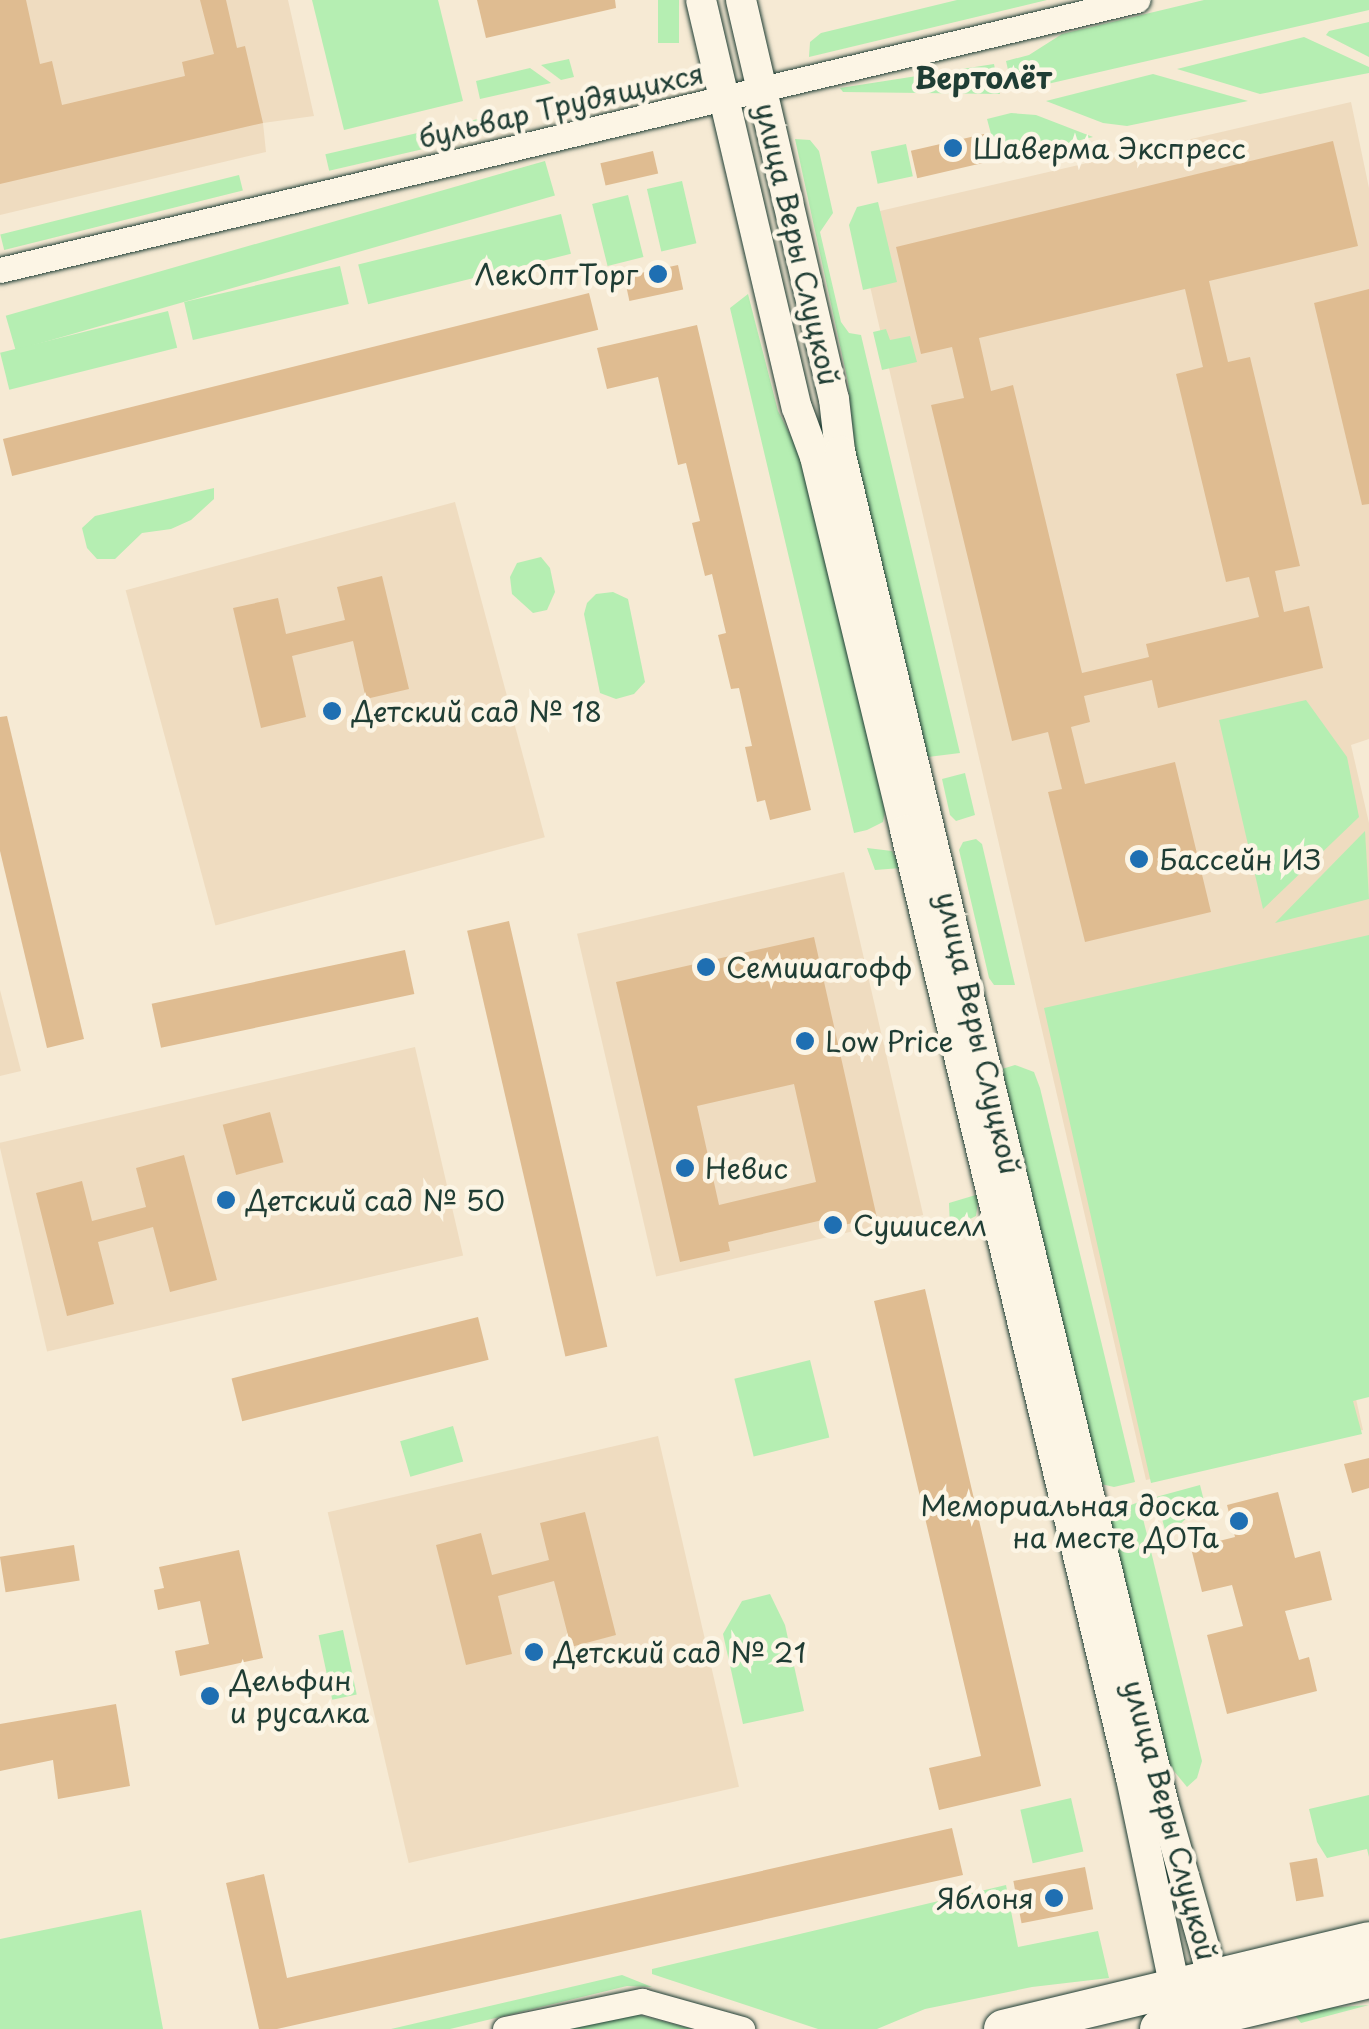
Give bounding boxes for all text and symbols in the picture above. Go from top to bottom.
street label: бульвар Трудящихся [415,56,707,154]
district label: Вертолёт [914,59,1052,95]
street label: улица Веры Слуцкой [749,98,847,390]
place label: Шаверма Экспресс [973,131,1245,165]
marker: Шаверма Экспресс [942,137,964,159]
place label: ЛекОптТорг [475,257,638,291]
marker: ЛекОптТорг [647,263,669,285]
place label: Детский сад № 18 [352,694,604,728]
marker: Детский сад № 18 [321,700,343,722]
place label: Бассейн ИЗ [1159,842,1322,876]
marker: Бассейн ИЗ [1128,848,1150,870]
street label: улица Веры Слуцкой [930,887,1028,1179]
place label: Семишагофф [726,950,912,984]
marker: Семишагофф [695,956,717,978]
place label: Low Price [825,1024,953,1058]
marker: Low Price [794,1030,816,1052]
place label: Невис [705,1151,788,1185]
marker: Невис [674,1157,696,1179]
place label: Детский сад № 50 [246,1183,506,1217]
marker: Детский сад № 50 [215,1189,237,1211]
place label: Сушиселл [853,1208,987,1242]
marker: Сушиселл [822,1214,844,1236]
place label: Мемориальная доска на месте ДОТа [919,1488,1219,1554]
marker: Мемориальная доска на месте ДОТа [1228,1510,1250,1532]
place label: Детский сад № 21 [554,1635,808,1669]
marker: Детский сад № 21 [523,1641,545,1663]
place label: Дельфин и русалка [230,1663,370,1729]
street label: улица Веры Слуцкой [1117,1675,1225,1965]
marker: Дельфин и русалка [199,1685,221,1707]
place label: Яблоня [937,1881,1034,1915]
marker: Яблоня [1043,1887,1065,1909]

